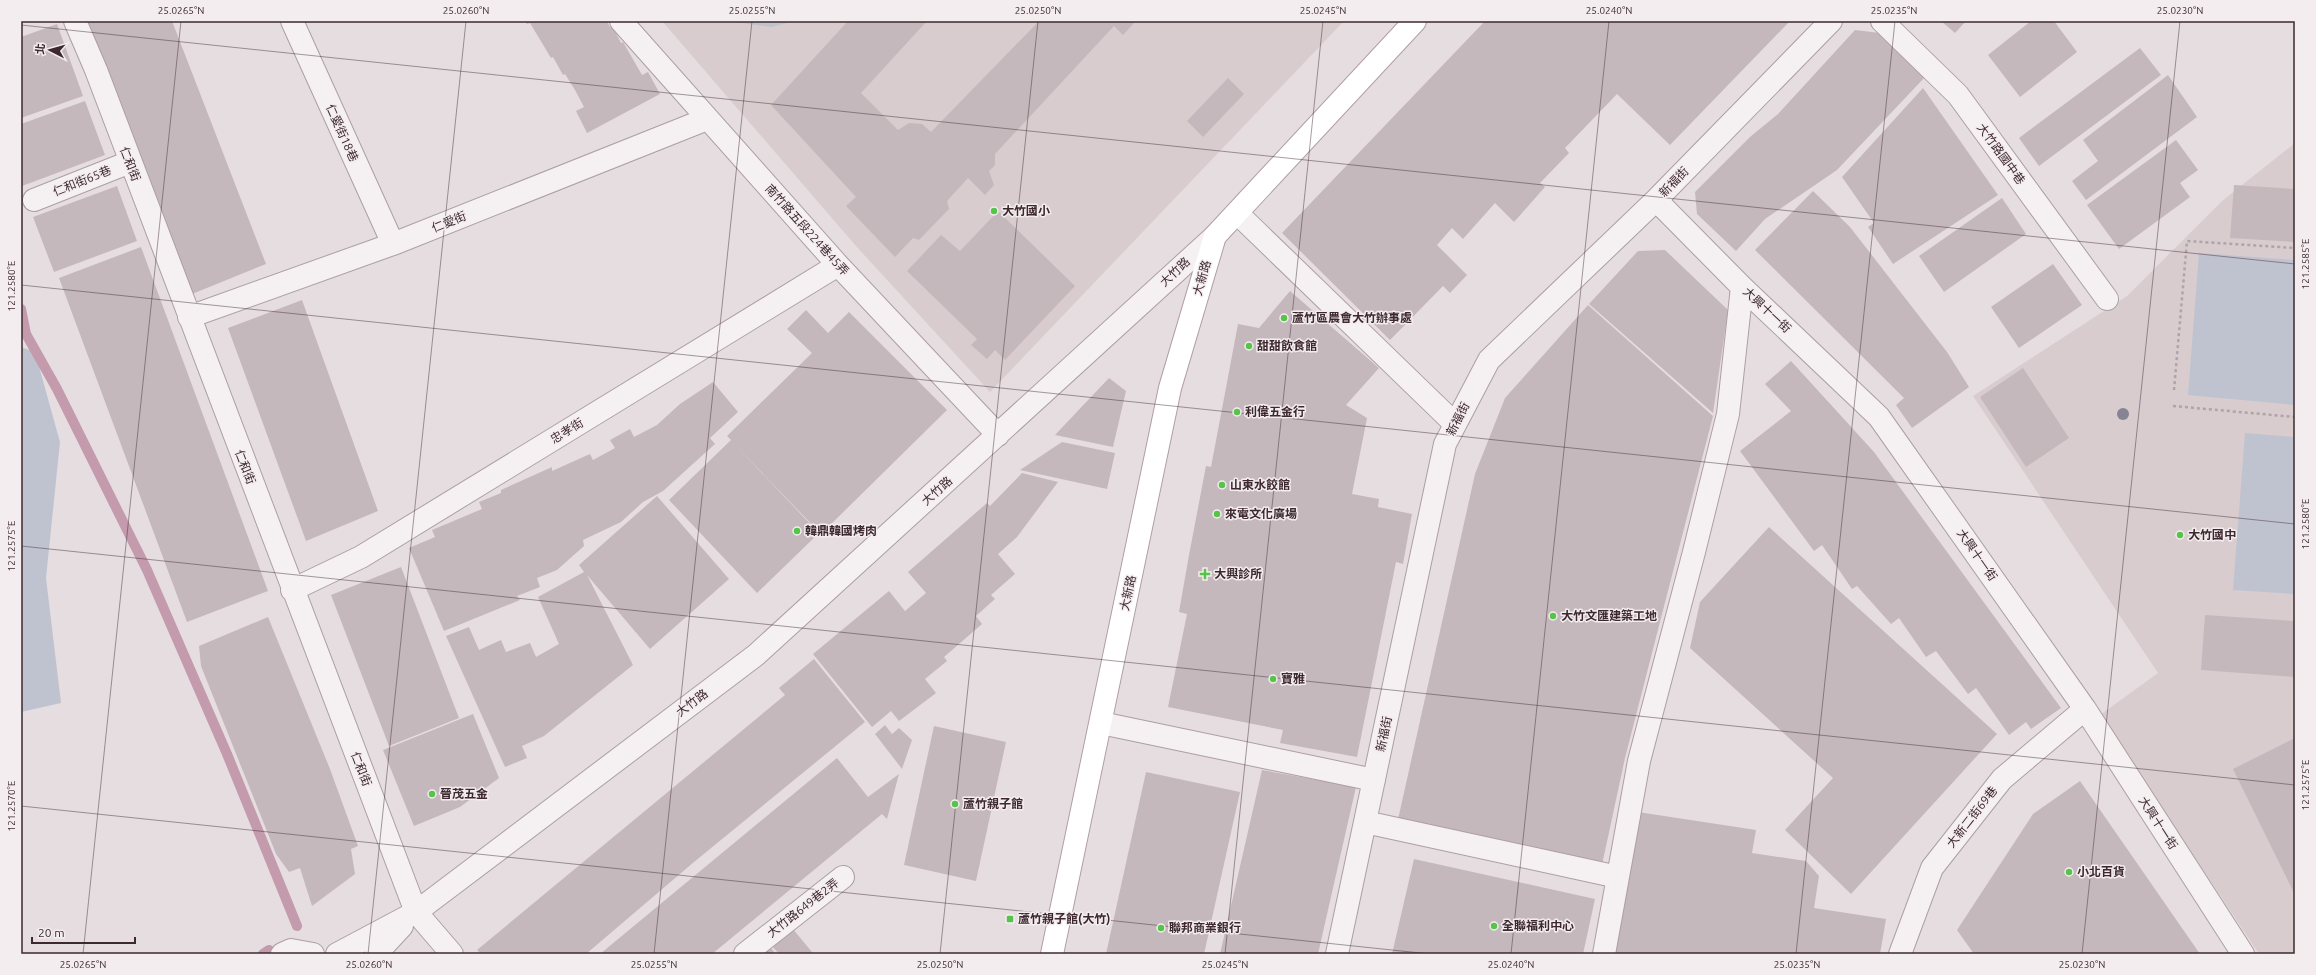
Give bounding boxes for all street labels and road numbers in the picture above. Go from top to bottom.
street label: 仁愛街18巷 [324,102,361,164]
street label: 大竹路國中巷 [1975,121,2028,187]
street label: 仁和街 [118,145,143,183]
street label: 仁和街65巷 [51,163,113,198]
street label: 新福街 [1656,164,1691,199]
street label: 南竹路五段224巷45弄 [763,182,852,278]
street label: 仁愛街 [430,209,468,234]
street label: 大竹路 [1157,255,1192,289]
street label: 大新路 [1190,259,1213,297]
street label: 大興十一街 [1741,284,1794,335]
street label: 新福街 [1444,400,1472,438]
street label: 忠孝街 [548,416,585,446]
street label: 仁和街 [233,448,258,486]
street label: 大竹路 [919,474,954,508]
street label: 大興十一街 [1955,526,2000,583]
street label: 大新路 [1117,574,1138,612]
street label: 大竹路 [673,687,710,719]
street label: 新福街 [1373,715,1394,753]
street label: 仁和街 [349,750,374,788]
street label: 大新二街69巷 [1944,784,1999,850]
street label: 大興十一街 [2137,794,2180,851]
street label: 大竹路649巷2弄 [764,876,841,940]

